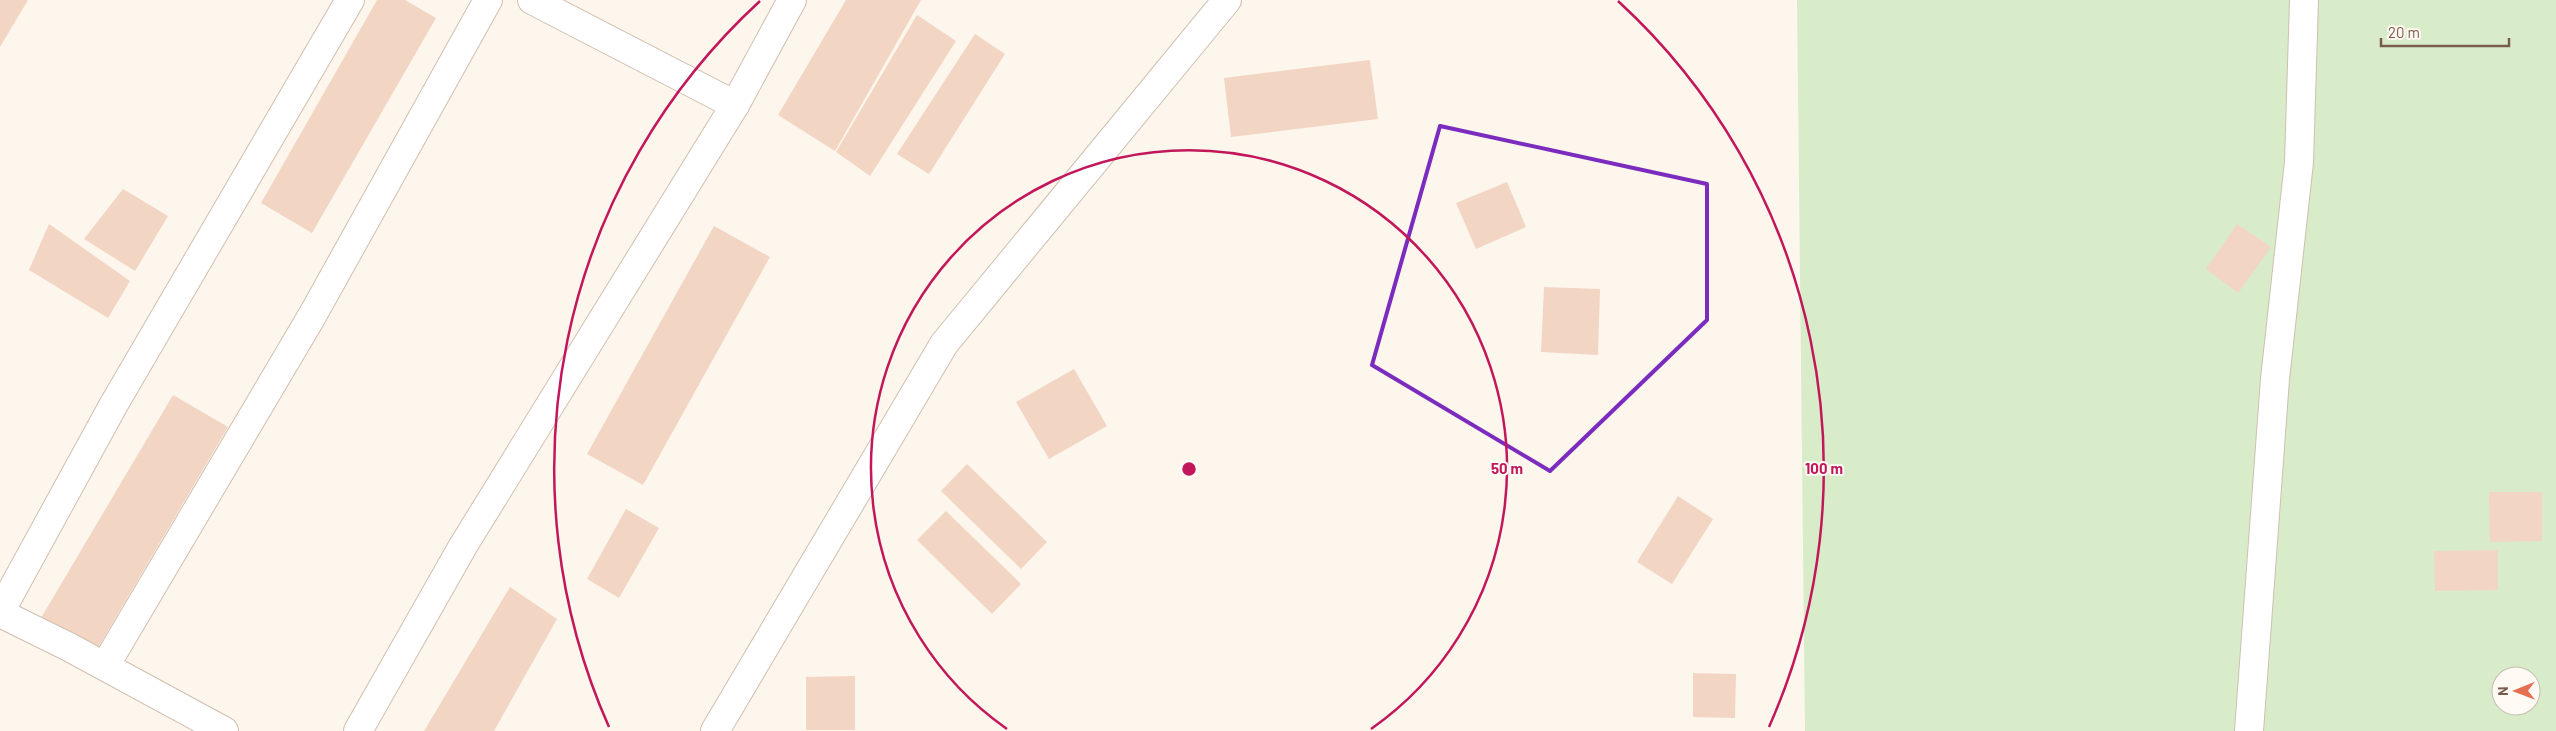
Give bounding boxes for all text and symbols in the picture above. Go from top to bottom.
scale bar [2381,15,2508,47]
text: 20 m [2388,23,2420,41]
text: 50 m [1491,459,1523,477]
text: 100 m [1805,459,1843,477]
centre of rings [1180,460,1198,478]
north arrow [2491,666,2541,716]
text: N [2494,686,2511,696]

